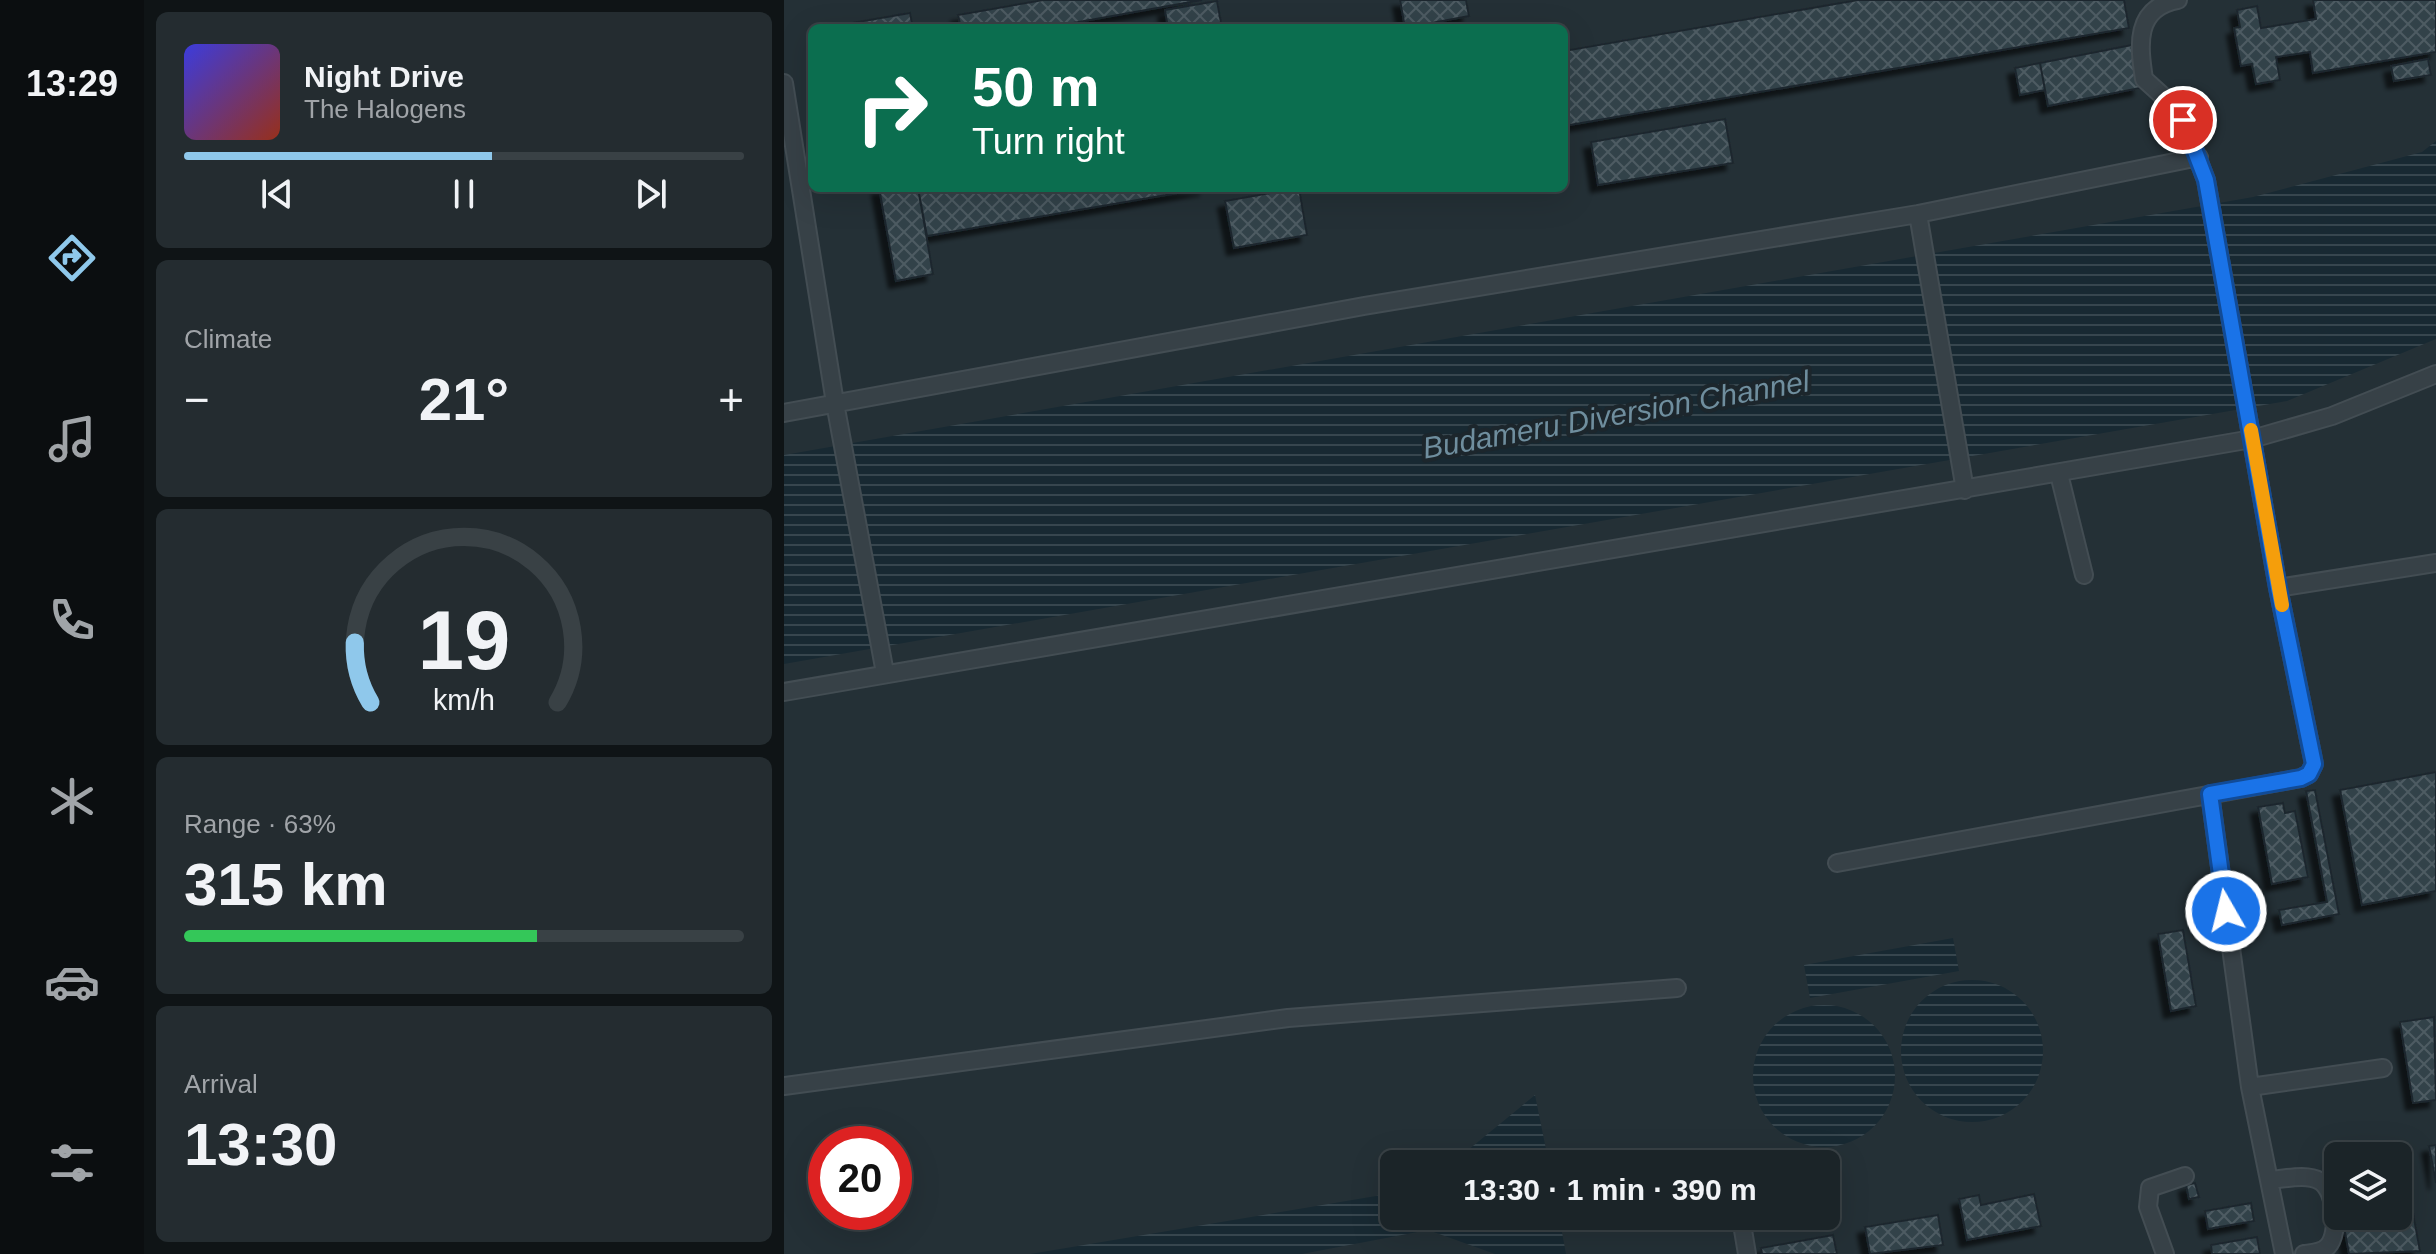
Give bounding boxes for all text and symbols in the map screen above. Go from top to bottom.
text: 50 m [972,55,1100,118]
icon: right [840,56,944,160]
text: Night Drive [304,60,464,93]
text: 13:29 [26,63,118,104]
pin [2149,86,2217,154]
text: The Halogens [304,94,466,124]
icon: arrive [2161,98,2205,142]
text: Turn right [972,121,1125,162]
icon: previous [255,172,299,216]
icon: pause [442,172,486,216]
icon: next [629,172,673,216]
icon: directions [44,230,100,286]
text: Climate [184,324,272,354]
water label: Budameru Diversion Channel [1420,364,1813,465]
text: 21° [419,366,509,433]
text: − [184,375,210,424]
text: + [718,375,744,424]
icon: music [44,411,100,467]
icon: phone [44,592,100,648]
text: 19 [418,594,510,687]
text: km/h [433,684,495,716]
icon: climate [44,773,100,829]
text: Range · 63% [184,809,336,839]
text: 315 km [184,851,388,918]
position arrow [2184,869,2268,953]
icon: car [44,954,100,1010]
text: Arrival [184,1069,258,1099]
text: 13:30 [184,1111,337,1178]
speed limit sign: 20 [808,1126,912,1230]
icon: filters [44,1135,100,1191]
map controls [2324,1142,2412,1230]
button: layers [2324,1142,2412,1230]
text: 13:30 · 1 min · 390 m [1463,1173,1757,1206]

